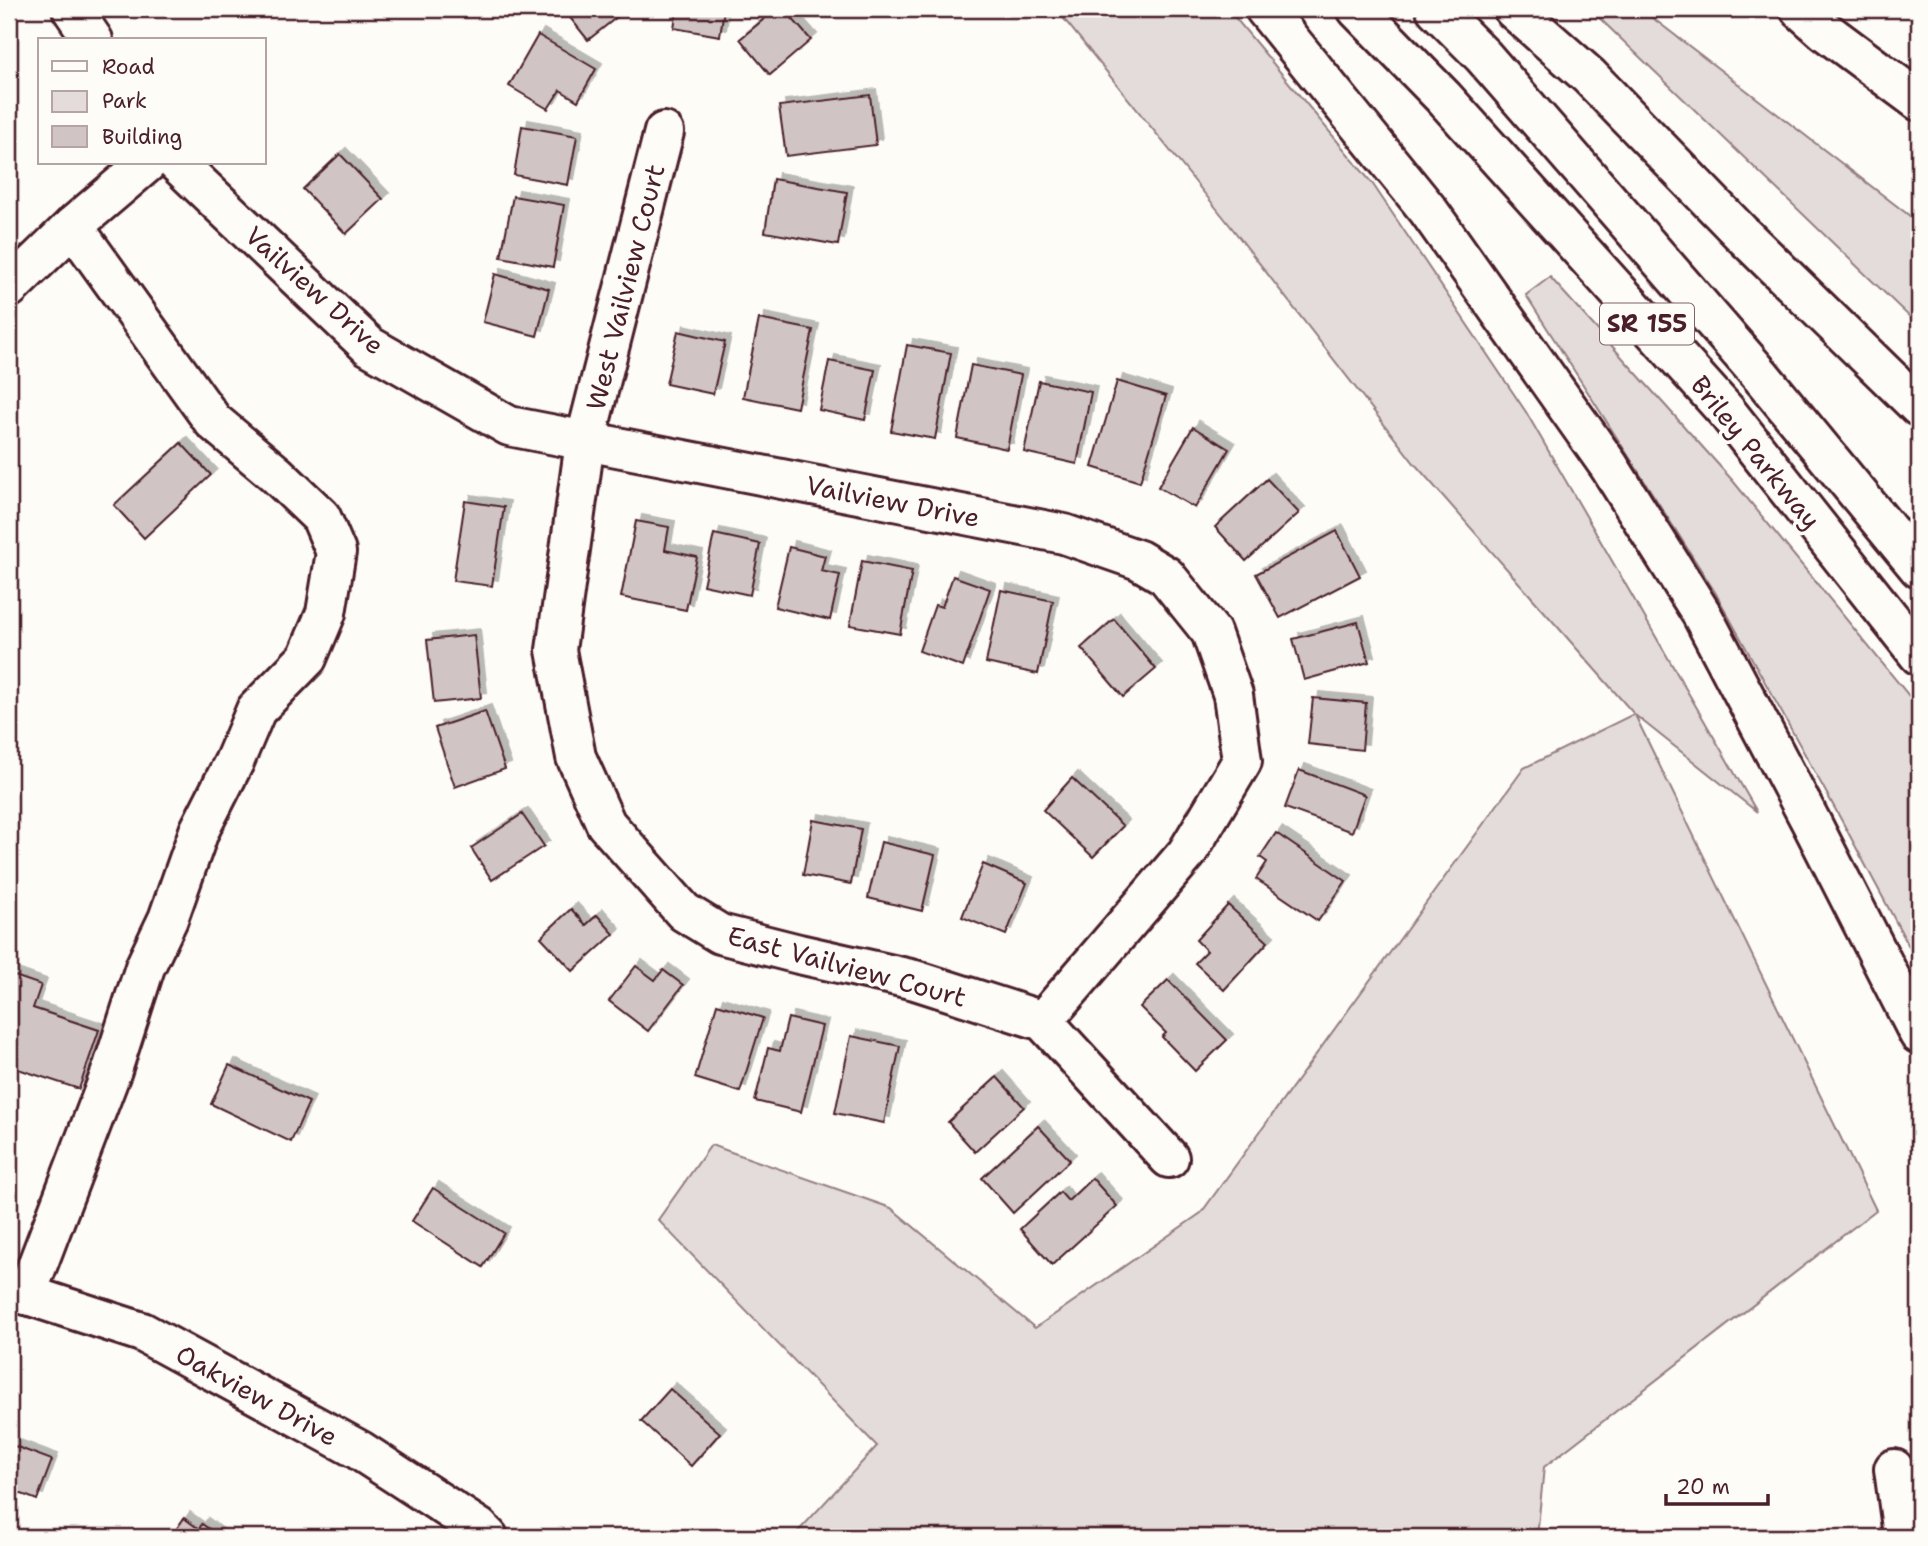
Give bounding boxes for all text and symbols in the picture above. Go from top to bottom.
legend [38,38,266,164]
text: Road [102,53,155,81]
text: Park [102,87,147,115]
text: Building [102,123,182,151]
street label: West Vailview Court [578,160,672,414]
street label: Vailview Drive [238,218,392,362]
road number: SR 155 [1600,304,1694,344]
street label: Briley Parkway [1683,368,1829,536]
street label: Vailview Drive [803,467,983,535]
street label: East Vailview Court [724,917,970,1015]
street label: Oakview Drive [170,1336,344,1454]
scale bar [1666,1462,1767,1506]
text: 20 m [1676,1473,1730,1501]

